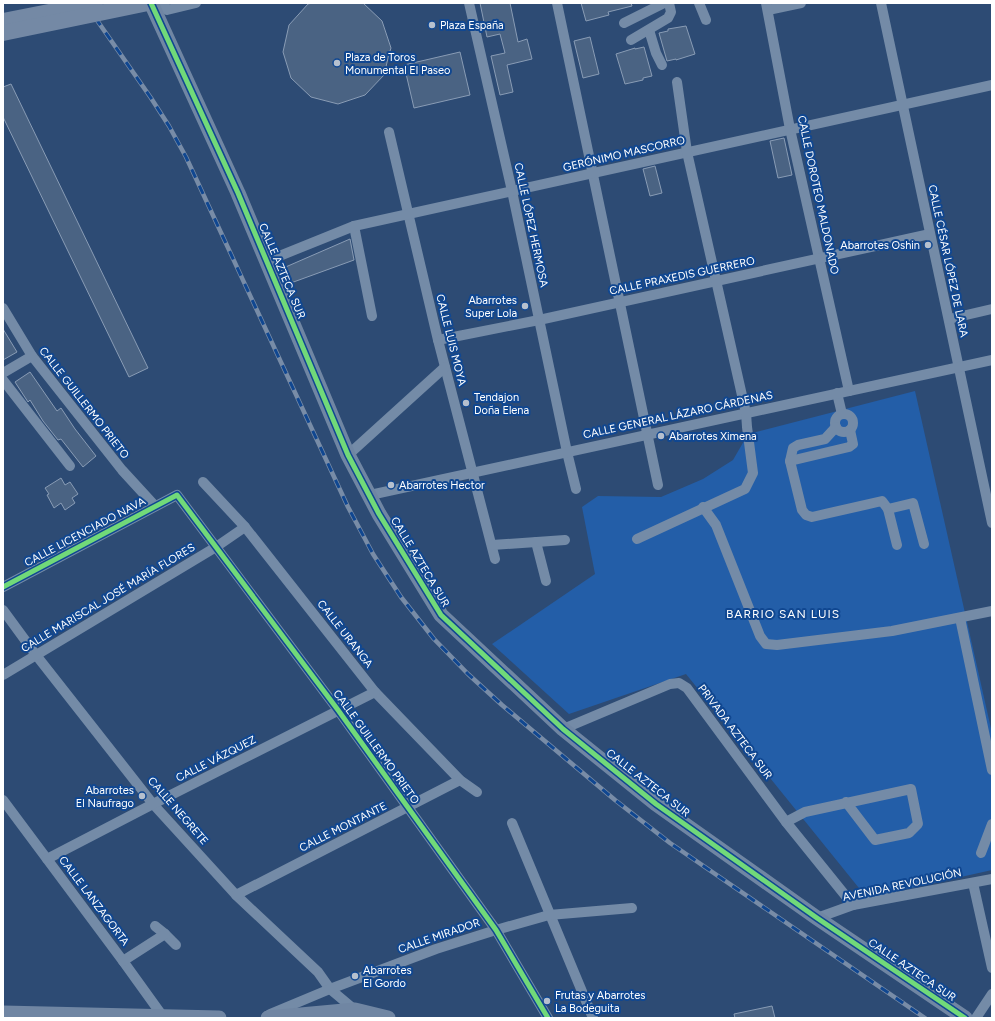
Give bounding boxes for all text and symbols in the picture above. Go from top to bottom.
place label: Plaza España [440,19,504,32]
marker: Plaza España [427,20,437,30]
place label: Plaza de Toros Monumental El Paseo [345,51,450,77]
marker: Plaza de Toros Monumental El Paseo [332,58,342,68]
street label: CALLE DOROTEO MALDONADO [795,114,841,276]
street label: GERÓNIMO MASCORRO [562,133,687,174]
street label: CALLE LÓPEZ HERMOSA [511,161,552,289]
street label: CALLE CÉSAR LÓPEZ DE LARA [925,183,972,339]
street label: CALLE AZTECA SUR [256,221,308,321]
place label: Abarrotes Oshin [840,239,920,252]
marker: Abarrotes Oshin [923,240,933,250]
street label: CALLE PRAXEDIS GUERRERO [608,254,756,298]
street label: CALLE LUIS MOYA [433,293,469,388]
place label: Abarrotes Super Lola [465,294,517,320]
marker: Abarrotes Super Lola [520,301,530,311]
street label: CALLE GUILLERMO PRIETO [36,345,132,462]
street label: CALLE GENERAL LÁZARO CÁRDENAS [582,388,774,441]
place label: Tendajon Doña Elena [474,391,529,417]
marker: Tendajon Doña Elena [461,398,471,408]
place label: Abarrotes Ximena [669,430,757,443]
marker: Abarrotes Ximena [656,431,666,441]
place label: Abarrotes Hector [399,479,485,492]
marker: Abarrotes Hector [386,480,396,490]
street label: CALLE LICENCIADO NAVA [22,494,148,569]
street label: CALLE AZTECA SUR [388,515,452,609]
street label: CALLE MARISCAL JOSÉ MARÍA FLORES [19,541,197,655]
street label: CALLE URANGA [315,598,376,671]
district label: BARRIO SAN LUIS [726,607,840,621]
street label: PRIVADA AZTECA SUR [695,682,775,782]
street label: CALLE GUILLERMO PRIETO [330,687,422,807]
street label: CALLE VÁZQUEZ [174,733,258,785]
street label: CALLE AZTECA SUR [604,746,693,820]
street label: CALLE NEGRETE [145,775,211,847]
place label: Abarrotes El Naufrago [76,784,134,810]
marker: Abarrotes El Naufrago [137,791,147,801]
street label: CALLE MONTANTE [297,799,389,855]
street label: CALLE LANZAGORTA [56,854,132,949]
street label: AVENIDA REVOLUCIÓN [841,865,963,904]
street label: CALLE MIRADOR [396,916,482,956]
street label: CALLE AZTECA SUR [866,936,958,1004]
place label: Abarrotes El Gordo [363,964,412,990]
marker: Abarrotes El Gordo [350,971,360,981]
place label: Frutas y Abarrotes La Bodeguita [555,989,645,1015]
marker: Frutas y Abarrotes La Bodeguita [542,996,552,1006]

